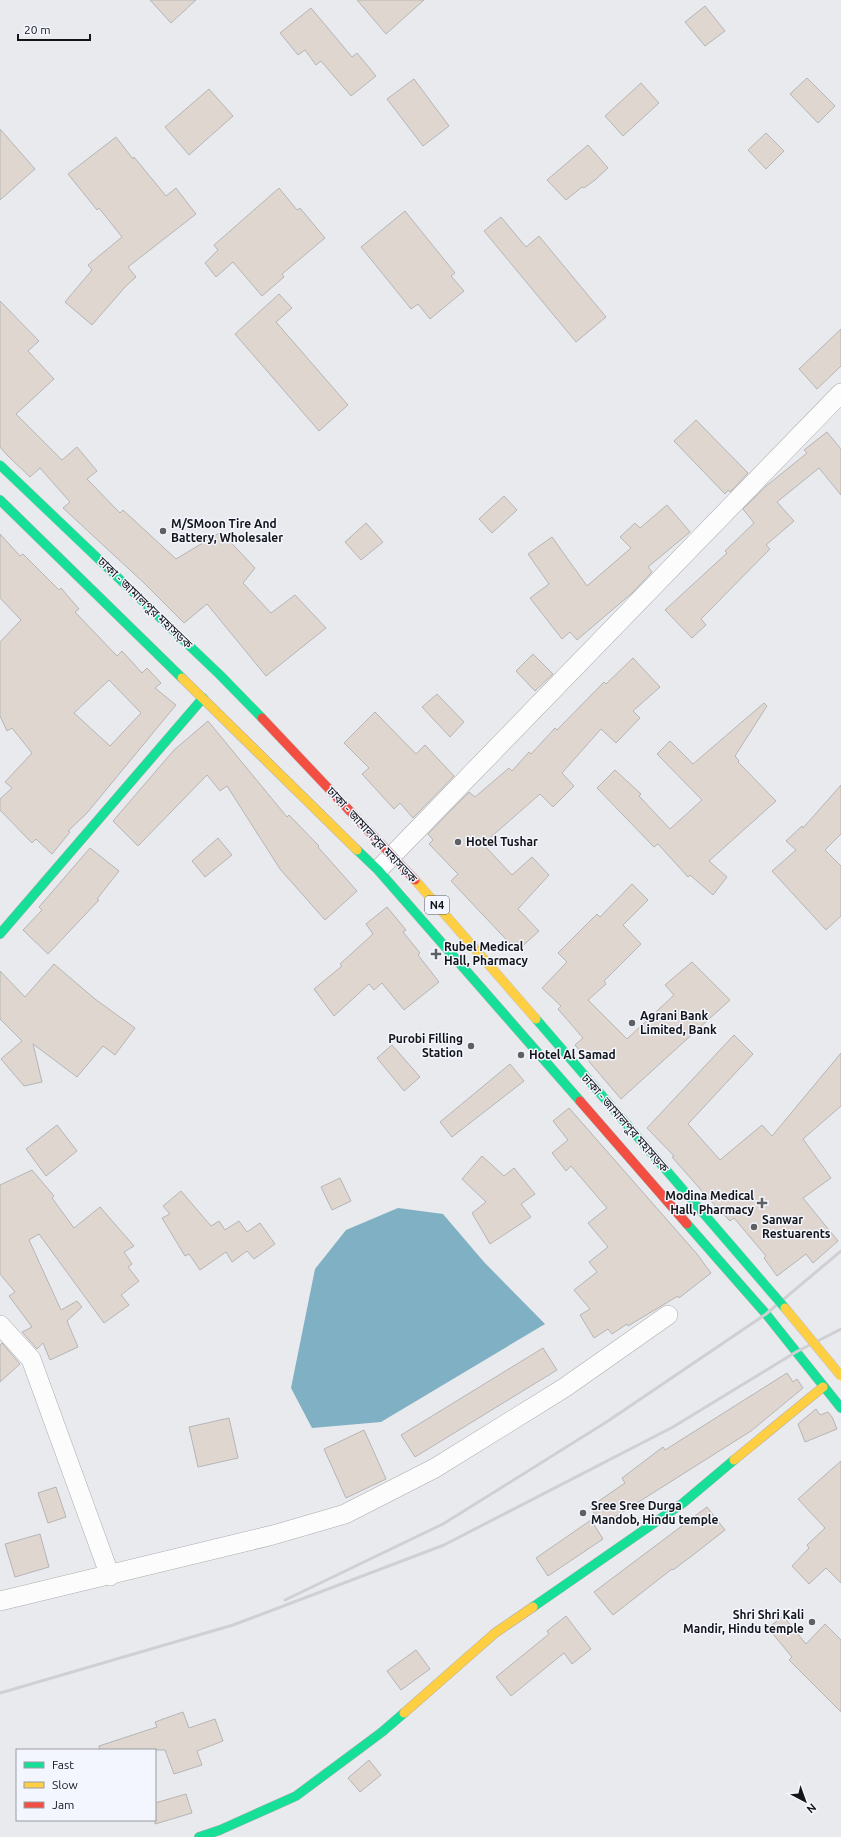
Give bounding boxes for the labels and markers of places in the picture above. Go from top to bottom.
place label: M/SMoon Tire And Battery, Wholesaler [171,517,283,544]
marker: M/SMoon Tire And Battery, Wholesaler [158,526,168,536]
place label: Hotel Tushar [466,835,538,848]
marker: Hotel Tushar [453,837,463,847]
place label: Rubel Medical Hall, Pharmacy [444,940,528,967]
marker: Rubel Medical Hall, Pharmacy [431,949,441,959]
place label: Agrani Bank Limited, Bank [640,1009,717,1036]
marker: Agrani Bank Limited, Bank [627,1018,637,1028]
place label: Purobi Filling Station [388,1032,463,1059]
marker: Purobi Filling Station [466,1041,476,1051]
place label: Hotel Al Samad [529,1048,616,1061]
marker: Hotel Al Samad [516,1050,526,1060]
place label: Modina Medical Hall, Pharmacy [665,1189,755,1216]
marker: Modina Medical Hall, Pharmacy [757,1198,767,1208]
place label: Sanwar Restuarents [762,1213,831,1240]
marker: Sanwar Restuarents [749,1222,759,1232]
place label: Sree Sree Durga Mandob, Hindu temple [591,1499,719,1526]
marker: Sree Sree Durga Mandob, Hindu temple [578,1508,588,1518]
place label: Shri Shri Kali Mandir, Hindu temple [683,1608,804,1635]
marker: Shri Shri Kali Mandir, Hindu temple [807,1617,817,1627]

